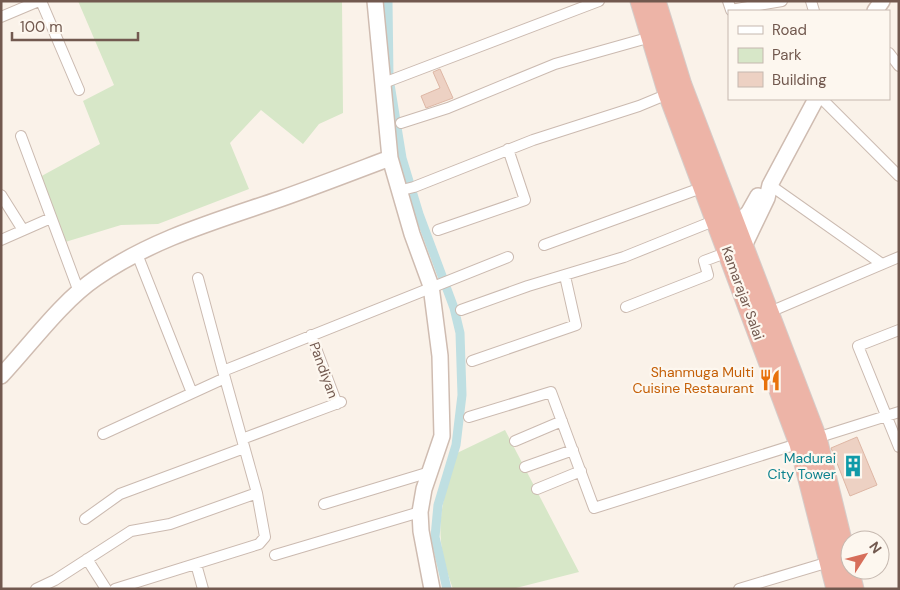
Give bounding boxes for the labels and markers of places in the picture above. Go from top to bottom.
place label: Shanmuga Multi Cuisine Restaurant [632,363,754,397]
restaurant icon: Shanmuga Multi Cuisine Restaurant [757,367,783,393]
place label: Madurai City Tower [767,449,836,483]
building icon: Madurai City Tower [840,453,866,479]

